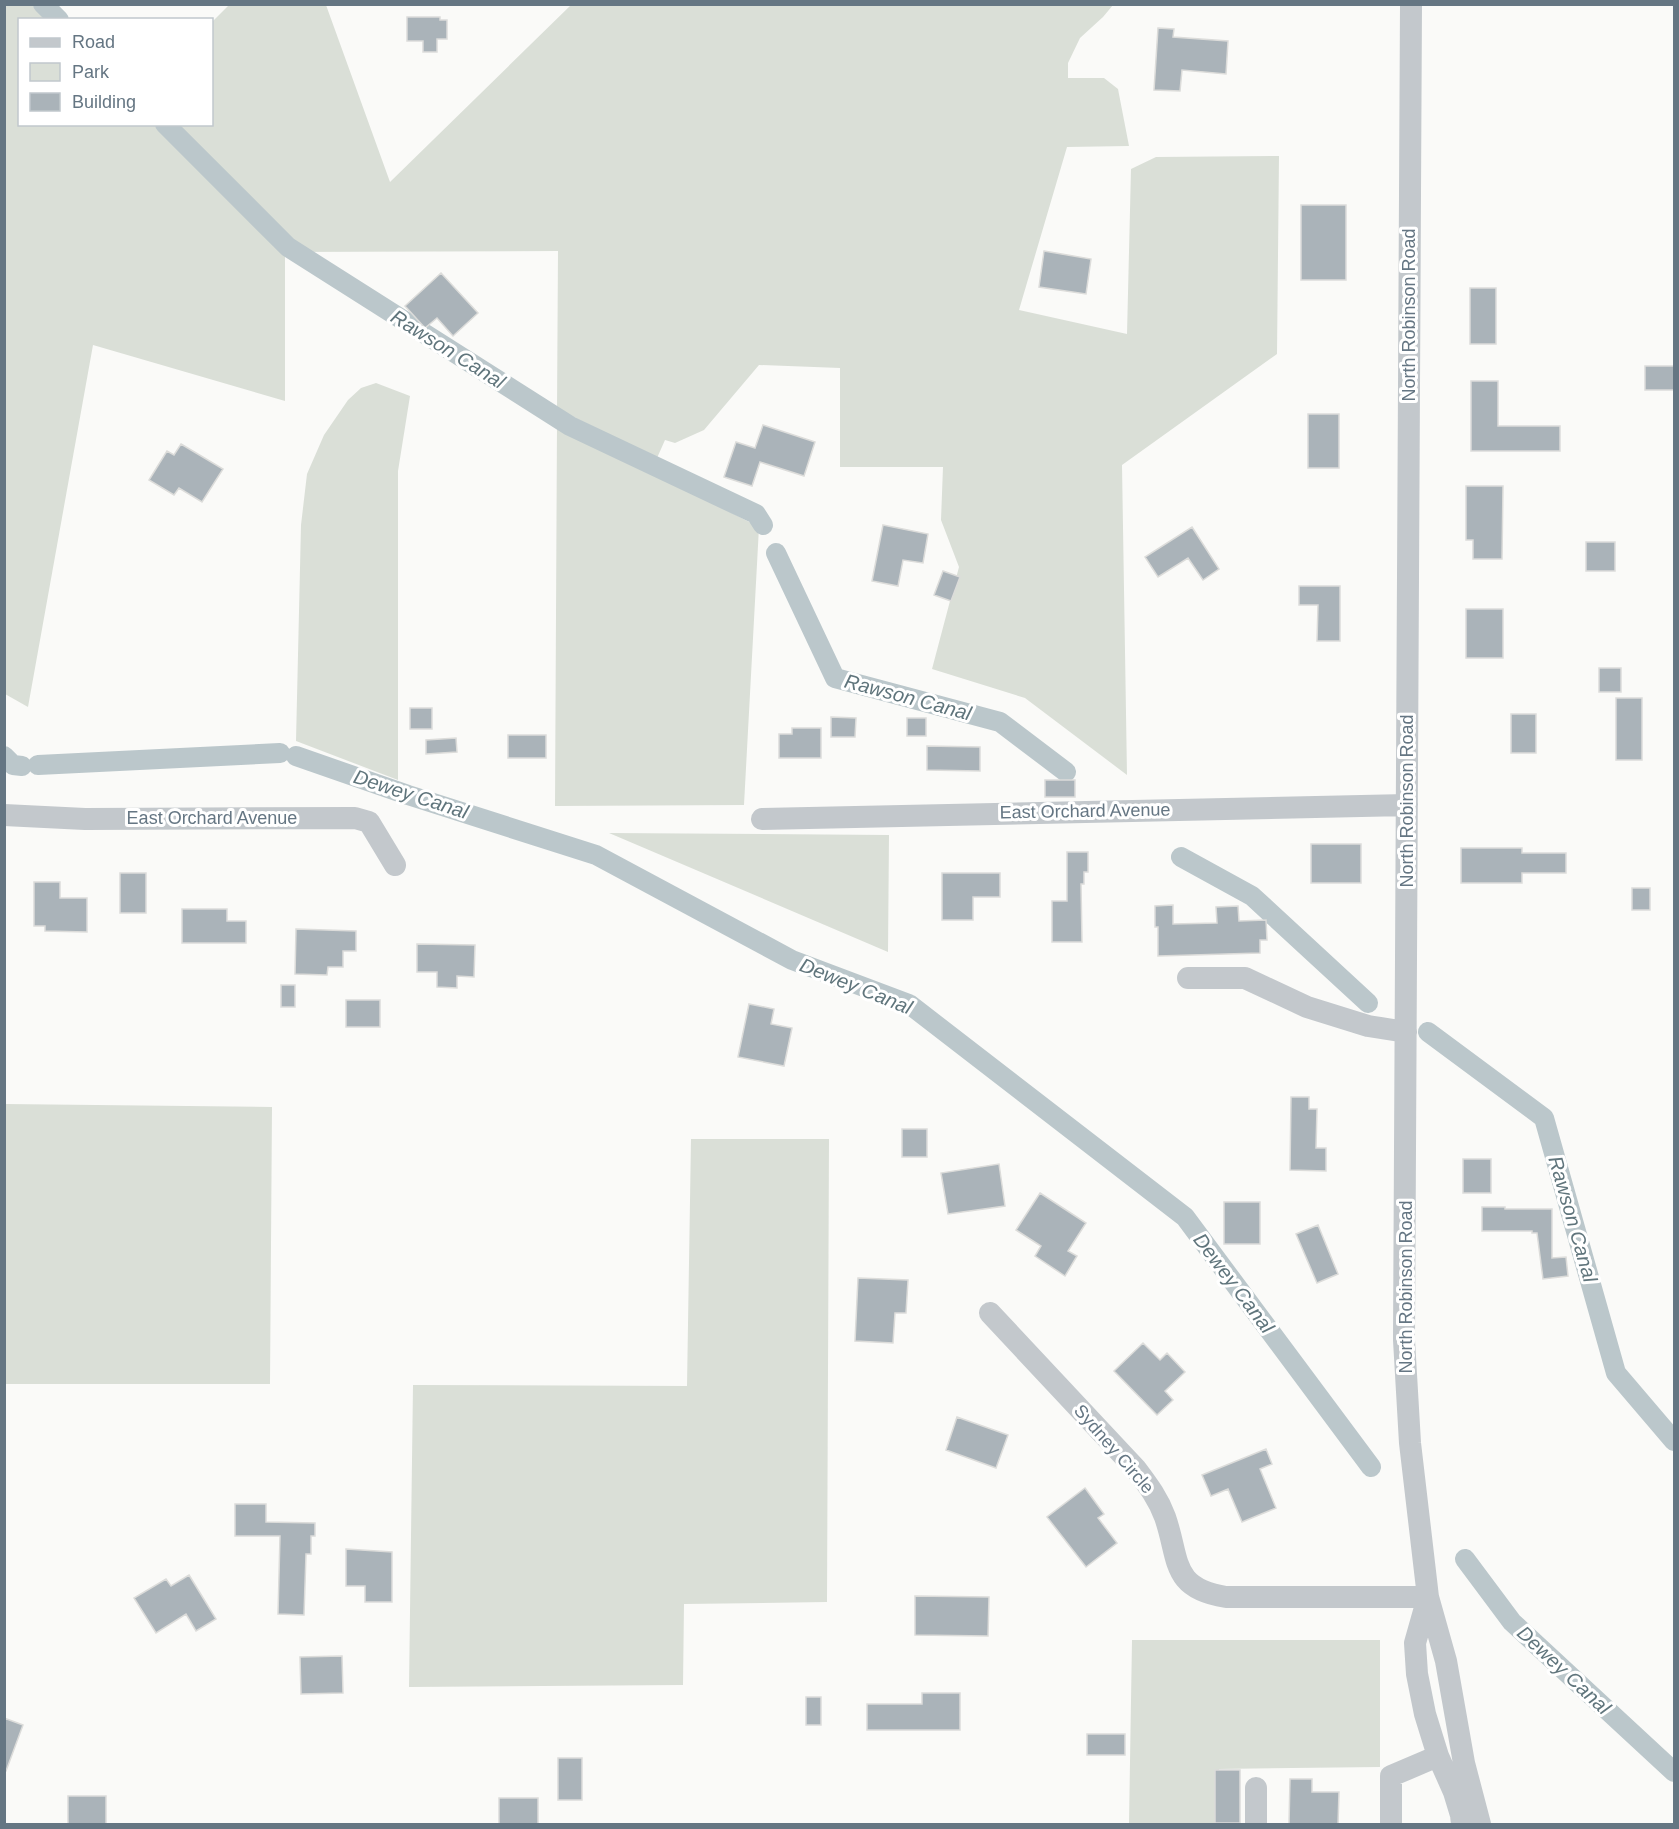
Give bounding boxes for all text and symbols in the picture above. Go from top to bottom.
legend [18,18,213,126]
text: Road [72,32,115,52]
text: Park [72,62,110,82]
text: Building [72,92,136,112]
street label: North Robinson Road [1399,228,1419,402]
water label: Rawson Canal [387,305,509,393]
water label: Rawson Canal [842,670,974,725]
street label: North Robinson Road [1397,714,1417,888]
water label: Dewey Canal [351,765,471,823]
street label: East Orchard Avenue [999,800,1171,822]
street label: East Orchard Avenue [127,808,297,828]
water label: Dewey Canal [797,954,916,1019]
water label: Rawson Canal [1544,1153,1602,1285]
street label: North Robinson Road [1396,1200,1416,1374]
water label: Dewey Canal [1189,1229,1279,1338]
street label: Sydney Circle [1070,1401,1158,1497]
water label: Dewey Canal [1513,1621,1615,1719]

